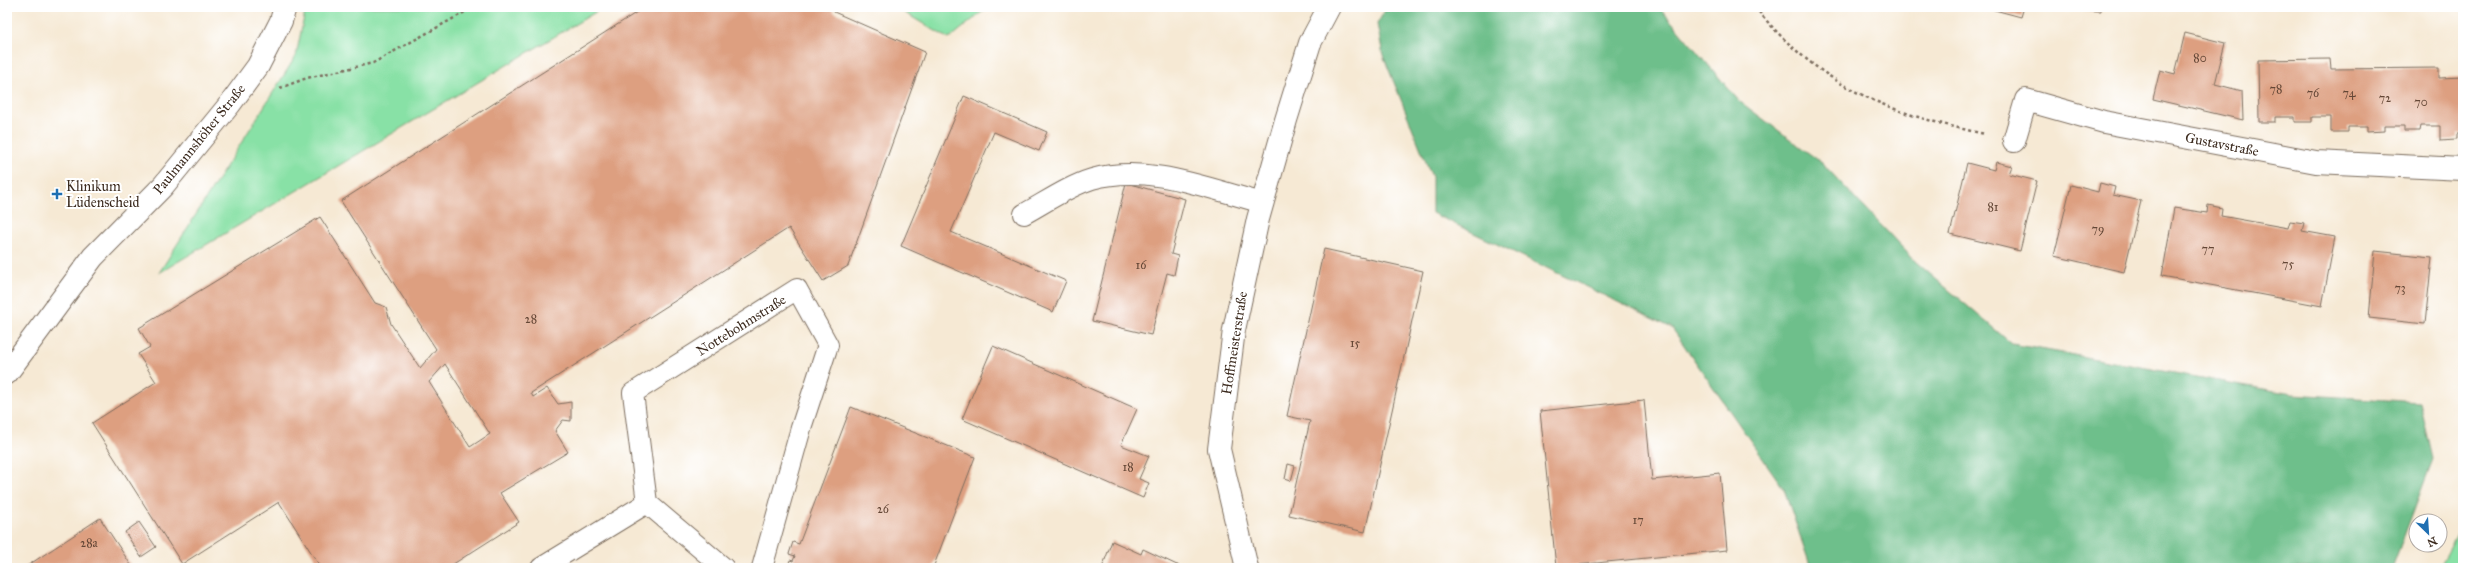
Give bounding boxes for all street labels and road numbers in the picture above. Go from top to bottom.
street label: Paulmannshöher Straße [150,81,249,198]
street label: Gustavstraße [2184,129,2260,160]
street label: Hoffmeisterstraße [1218,290,1251,396]
street label: Nottebohmstraße [693,291,789,360]

